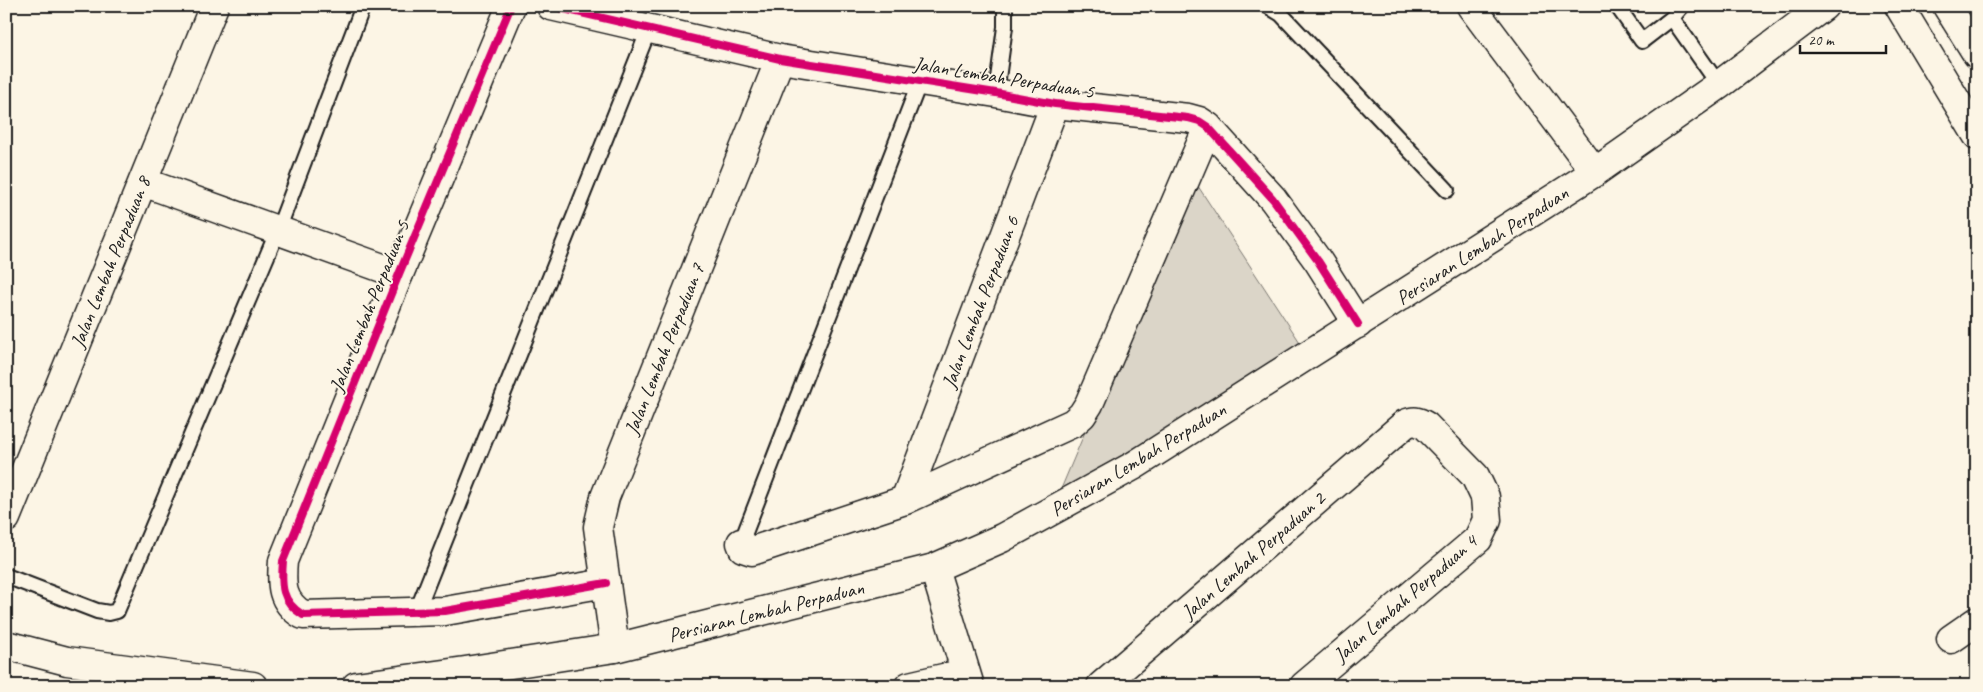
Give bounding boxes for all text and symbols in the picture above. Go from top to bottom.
scale bar [1800,22,1887,54]
text: 20 m [1808,31,1835,50]
street label: Jalan Lembah Perpaduan 5 [911,51,1097,104]
street label: Jalan Lembah Perpaduan 8 [64,171,157,352]
street label: Persiaran Lembah Perpaduan [1391,180,1574,311]
street label: Jalan Lembah Perpaduan 6 [936,212,1025,393]
street label: Jalan Lembah Perpaduan 5 [323,216,416,396]
street label: Jalan Lembah Perpaduan 7 [618,259,711,439]
street label: Persiaran Lembah Perpaduan [1046,397,1232,522]
street label: Jalan Lembah Perpaduan 2 [1176,485,1332,625]
street label: Jalan Lembah Perpaduan 4 [1328,528,1484,668]
street label: Persiaran Lembah Perpaduan [666,575,867,648]

